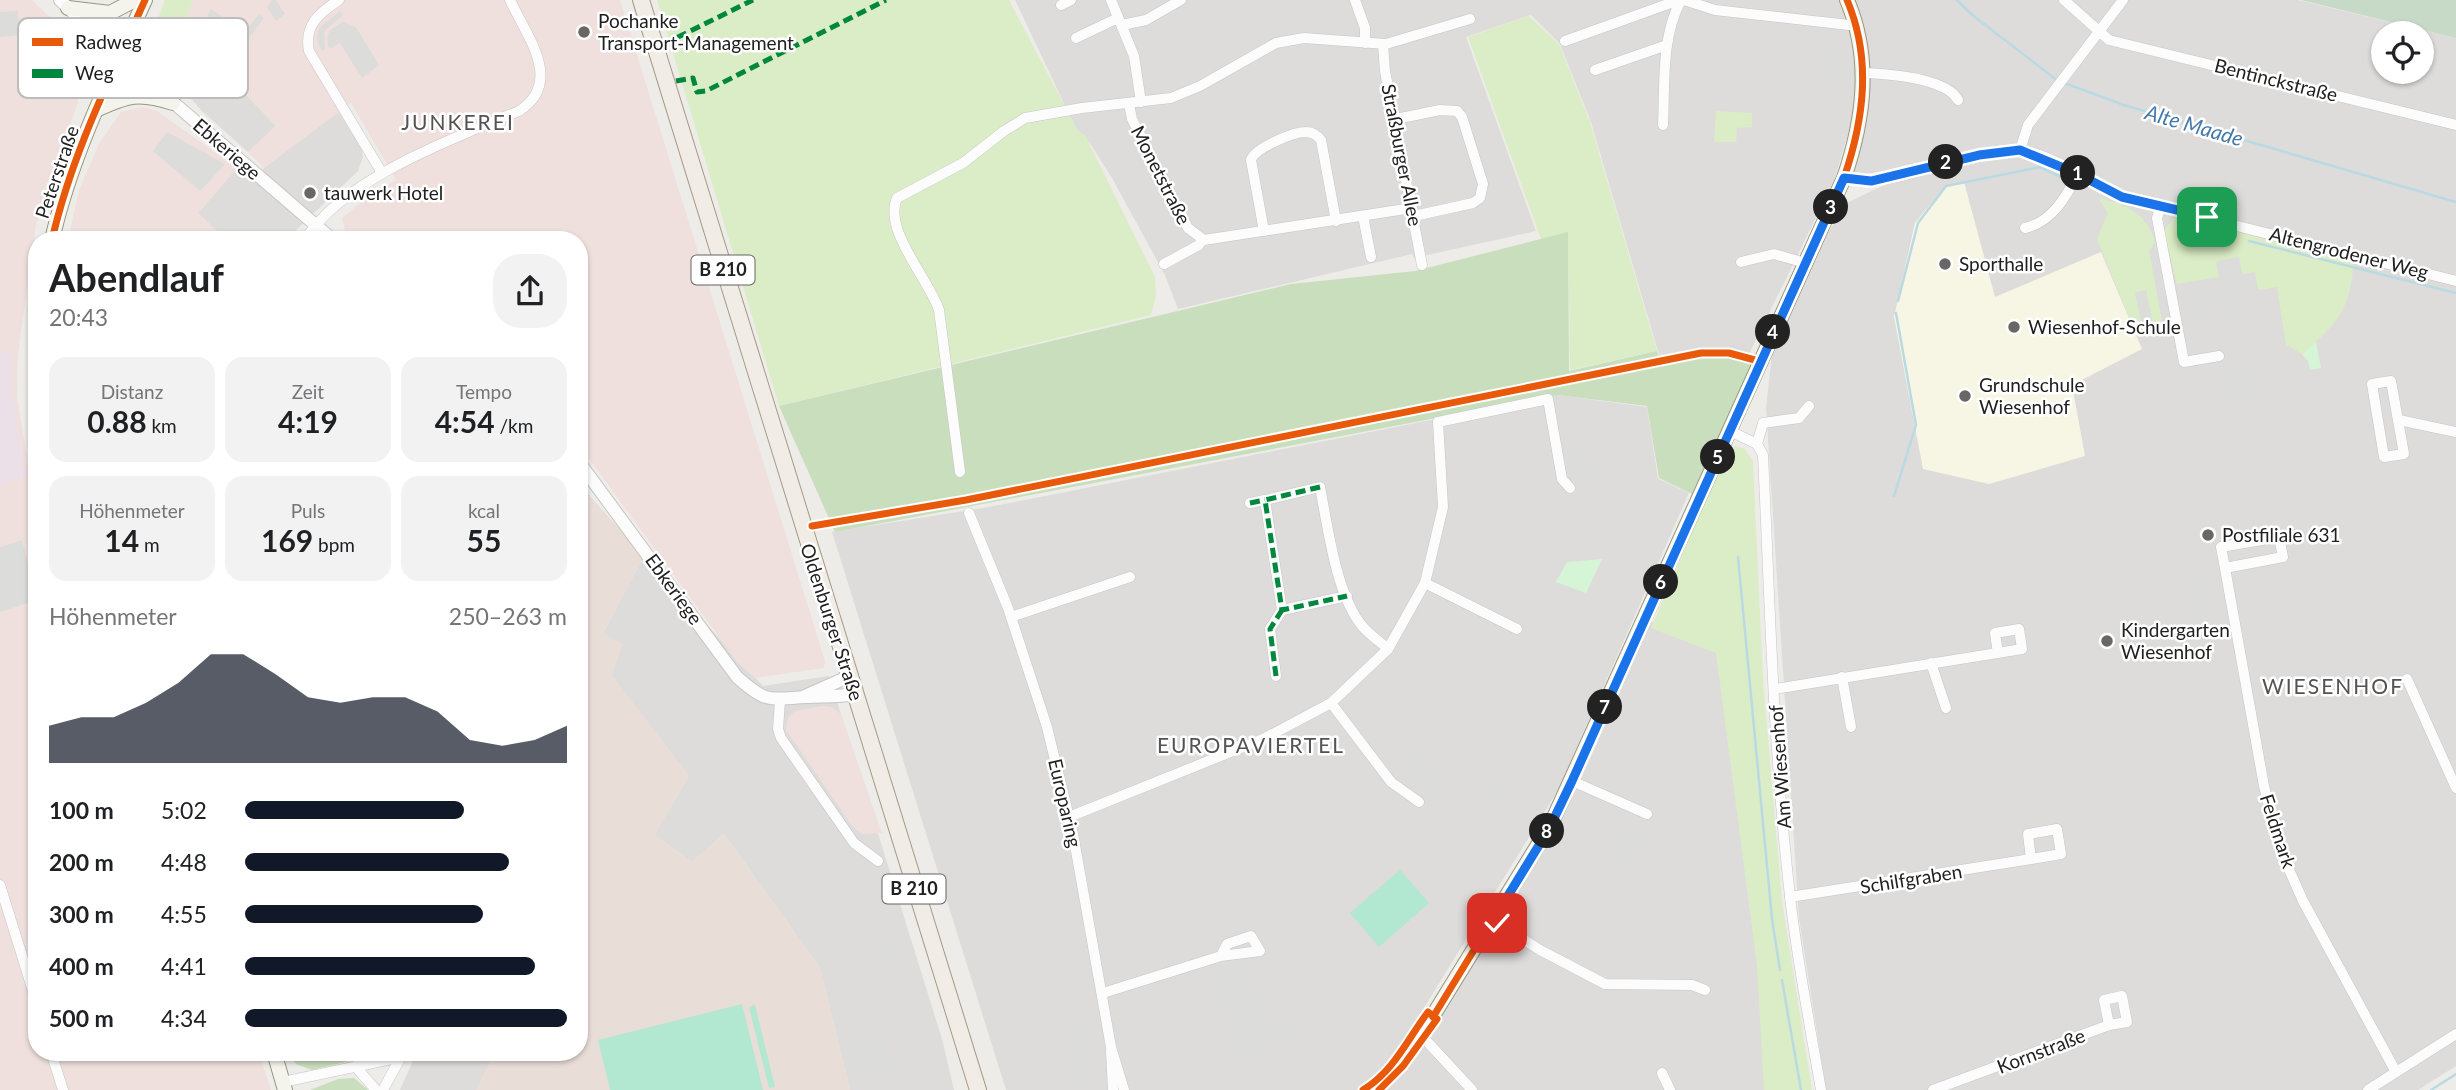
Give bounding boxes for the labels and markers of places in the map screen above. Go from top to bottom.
place label: Pochanke Transport-Management [598,9,794,54]
marker: Pochanke Transport-Management [576,24,592,40]
pin: 2 [1928,144,1964,180]
pin: 1 [2060,156,2096,190]
place label: tauwerk Hotel [324,181,443,204]
marker: tauwerk Hotel [302,185,318,201]
pin [2177,187,2237,247]
pin: 3 [1814,190,1848,224]
place label: Sporthalle [1959,252,2043,275]
marker: Sporthalle [1937,256,1953,272]
pin: 4 [1756,314,1790,350]
place label: Wiesenhof-Schule [2028,315,2181,338]
marker: Wiesenhof-Schule [2006,319,2022,335]
place label: Grundschule Wiesenhof [1979,373,2085,418]
marker: Grundschule Wiesenhof [1957,388,1973,404]
pin: 5 [1700,440,1736,475]
place label: Postfiliale 631 [2222,523,2341,546]
marker: Postfiliale 631 [2200,527,2216,543]
pin: 6 [1644,564,1678,600]
place label: Kindergarten Wiesenhof [2121,618,2230,663]
marker: Kindergarten Wiesenhof [2099,633,2115,649]
pin: 7 [1588,690,1622,724]
pin: 8 [1530,814,1564,848]
pin [1467,893,1527,953]

